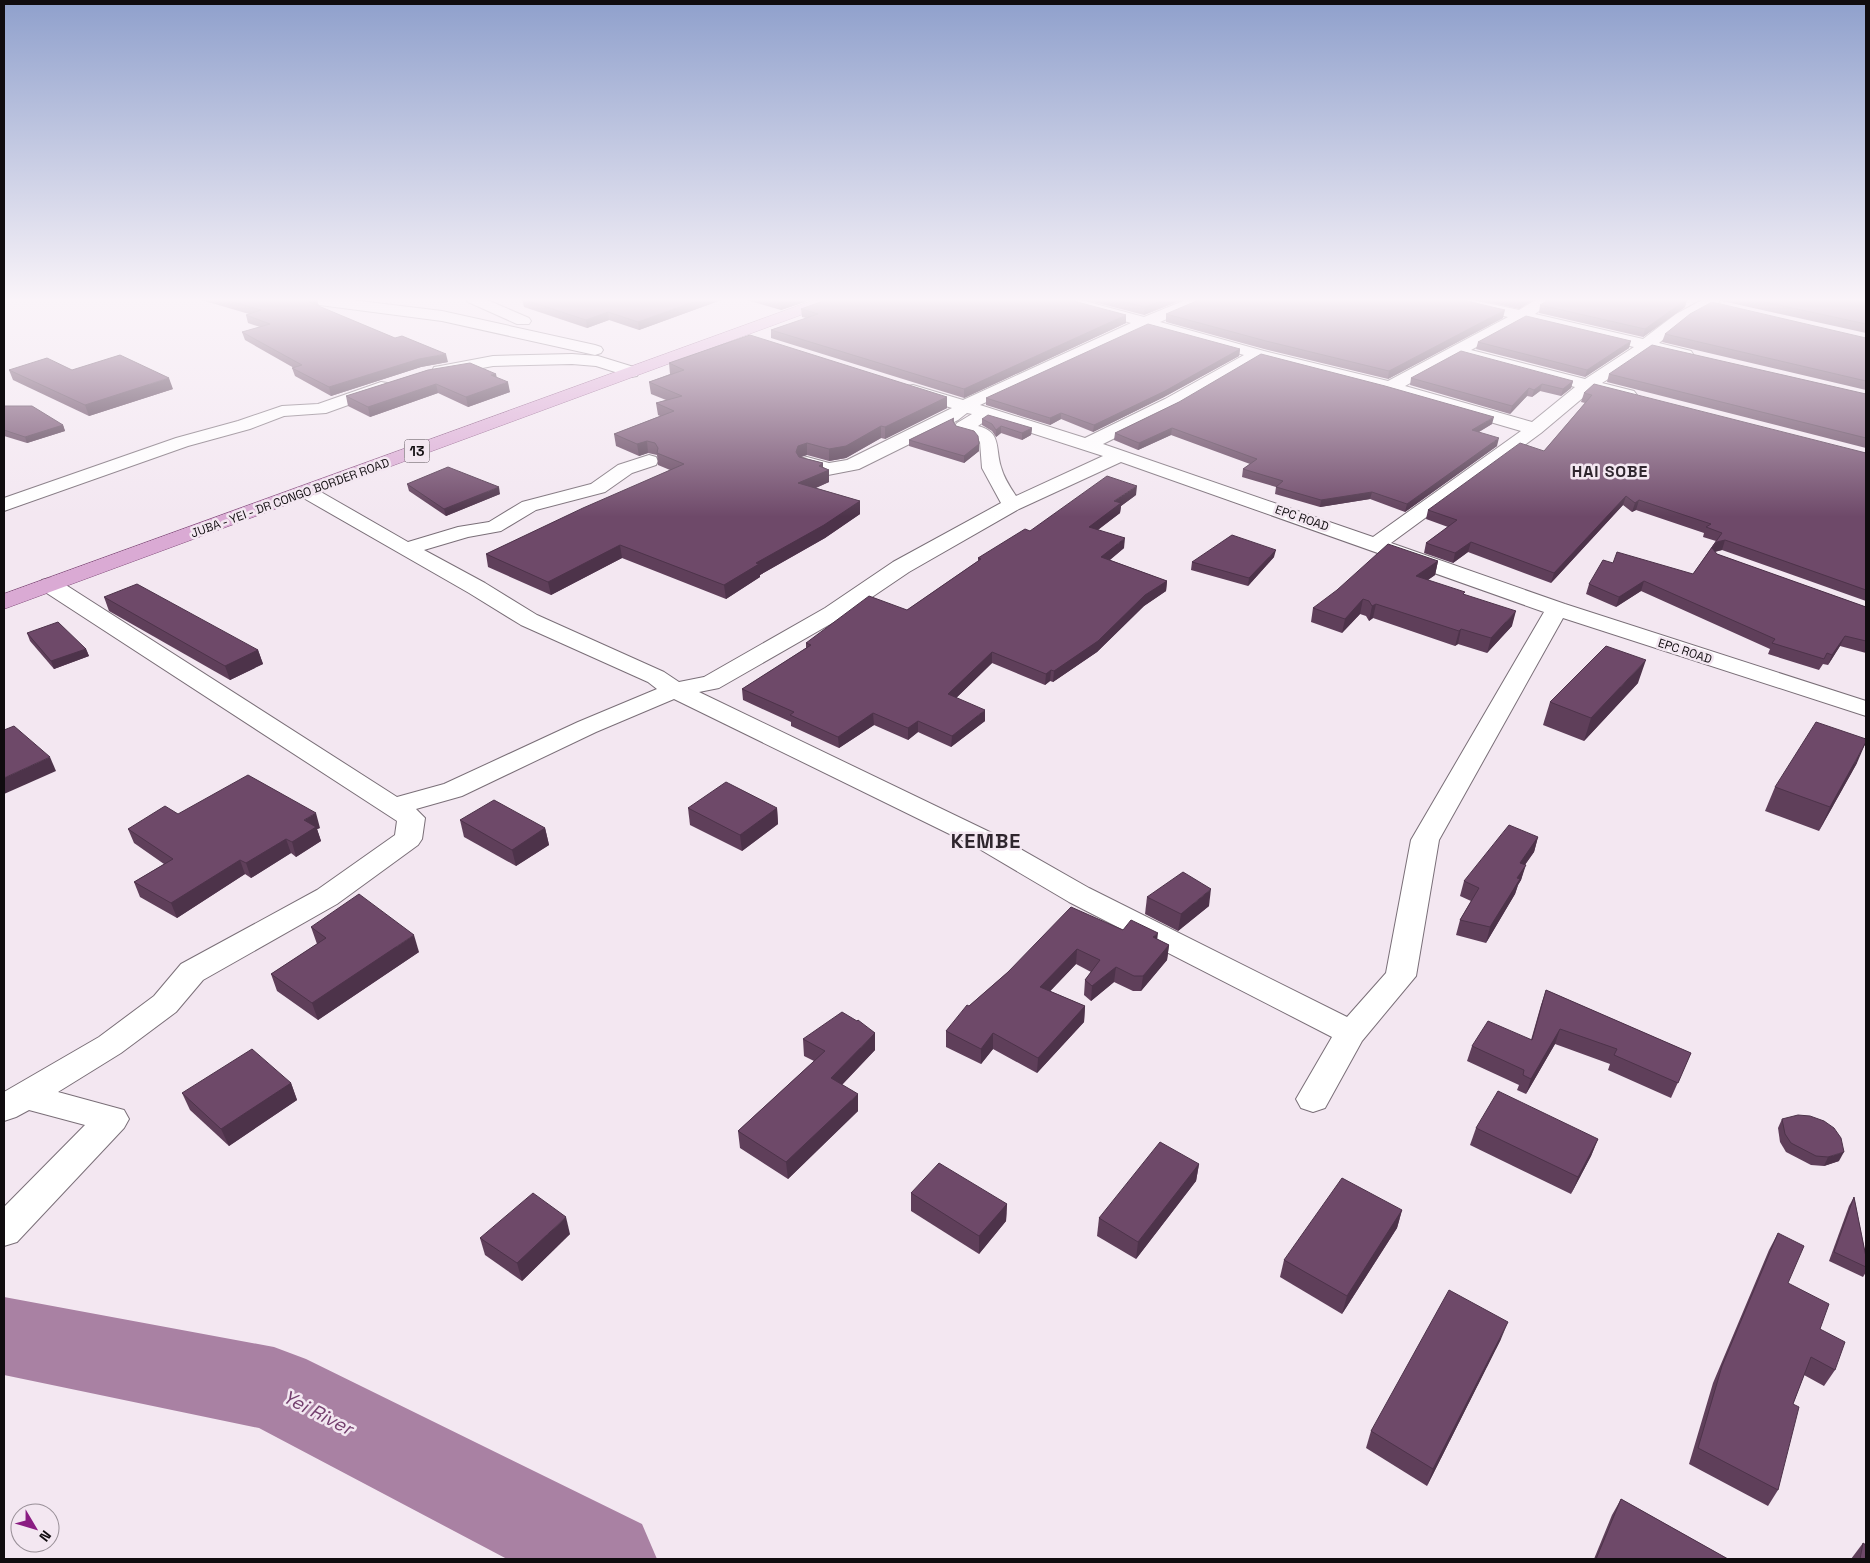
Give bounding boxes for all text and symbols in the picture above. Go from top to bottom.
road number: 13 [404,440,430,462]
street label: JUBA - YEI - DR CONGO BORDER ROAD [188,454,392,541]
district label: HAI SOBE [1572,461,1648,482]
street label: EPC ROAD [1273,501,1331,535]
street label: EPC ROAD [1656,635,1714,667]
district label: KEMBE [951,828,1021,854]
water label: Yei River [278,1384,359,1442]
north arrow [10,1503,60,1553]
text: N [35,1527,55,1545]

